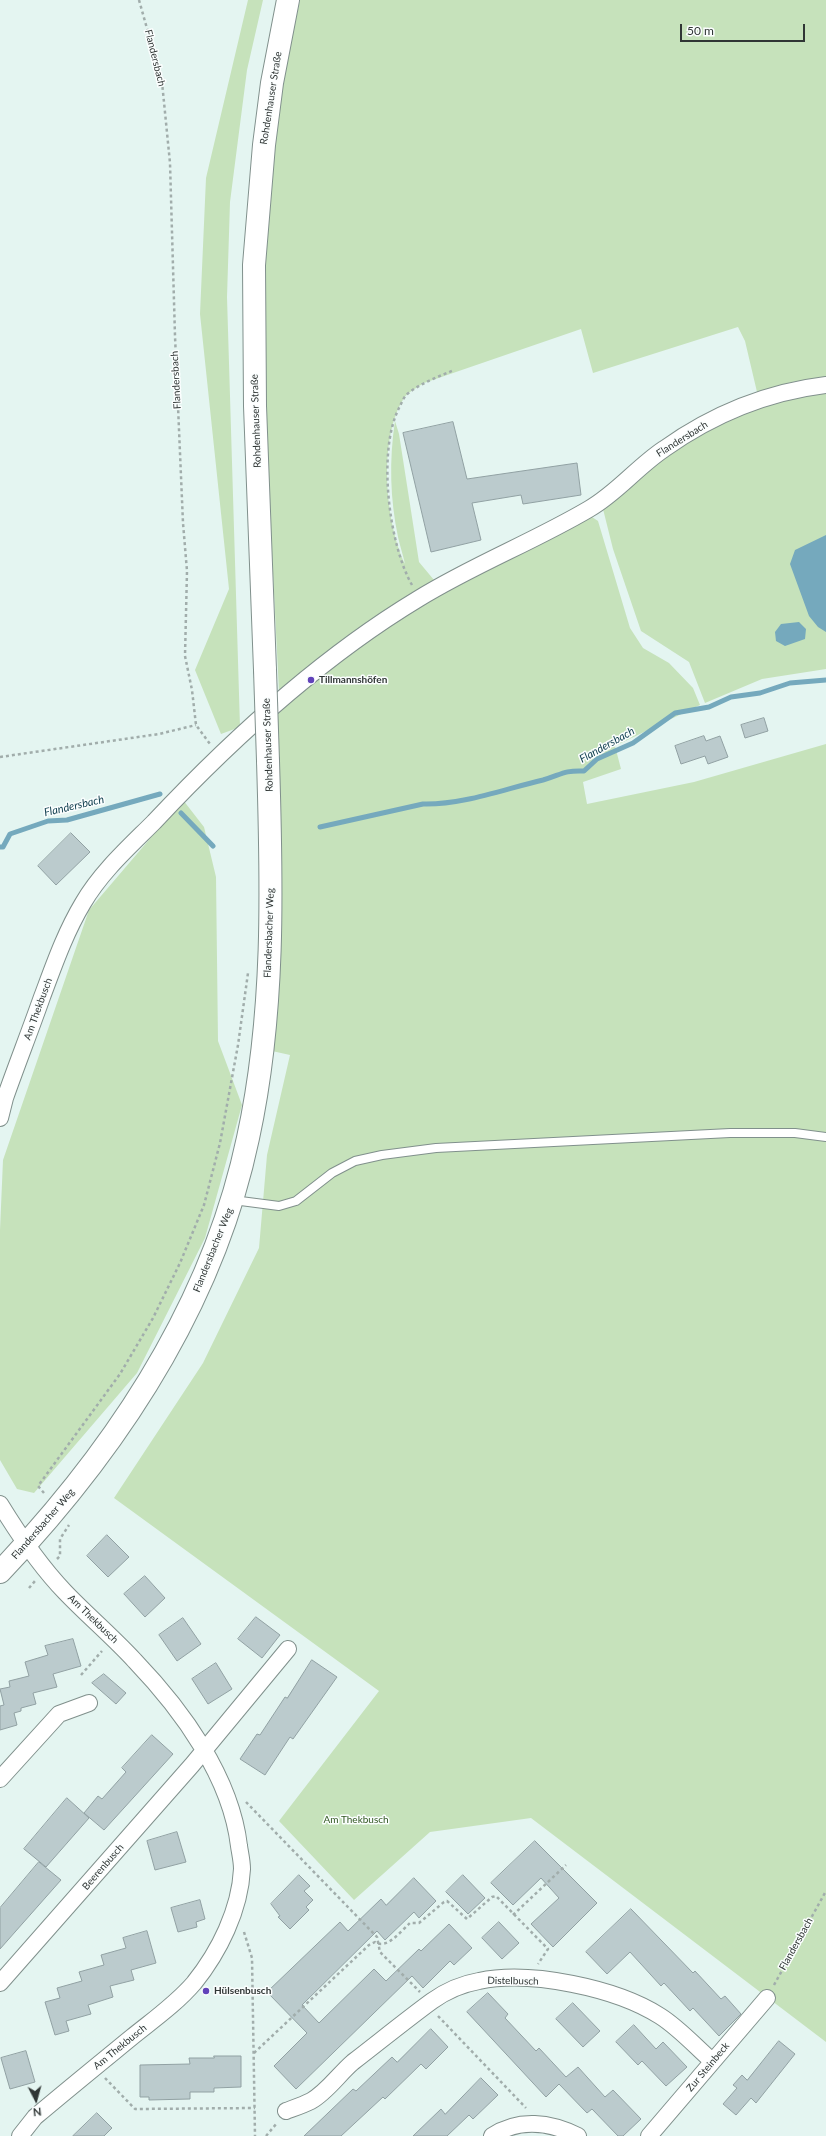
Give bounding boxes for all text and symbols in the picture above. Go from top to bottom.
scale bar [682,16,807,42]
text: 50 m [687,23,714,38]
street label: Flandersbach [142,28,168,88]
street label: Rohdenhauser Straße [258,51,284,145]
street label: Flandersbach [168,351,184,409]
street label: Rohdenhauser Straße [248,374,264,468]
street label: Flandersbach [654,418,710,460]
place label: Tillmannshöfen [319,674,387,686]
marker: Tillmannshöfen [306,675,316,685]
street label: Rohdenhauser Straße [260,698,276,792]
water label: Flandersbach [577,724,637,766]
water label: Flandersbach [43,793,105,819]
street label: Flandersbacher Weg [261,888,277,978]
street label: Am Thekbusch [21,976,55,1042]
street label: Flandersbacher Weg [191,1206,235,1294]
street label: Flandersbacher Weg [9,1486,77,1562]
street label: Am Thekbusch [65,1592,121,1646]
park label: Am Thekbusch [323,1814,389,1826]
street label: Beerenbusch [80,1842,126,1892]
street label: Flandersbach [777,1916,815,1972]
street label: Distelbusch [487,1975,539,1987]
place label: Hülsenbusch [214,1985,271,1997]
marker: Hülsenbusch [201,1986,211,1996]
street label: Am Thekbusch [91,2022,149,2072]
street label: Zur Steinbeck [684,2040,732,2094]
north arrow [16,2080,56,2120]
text: N [32,2106,42,2119]

